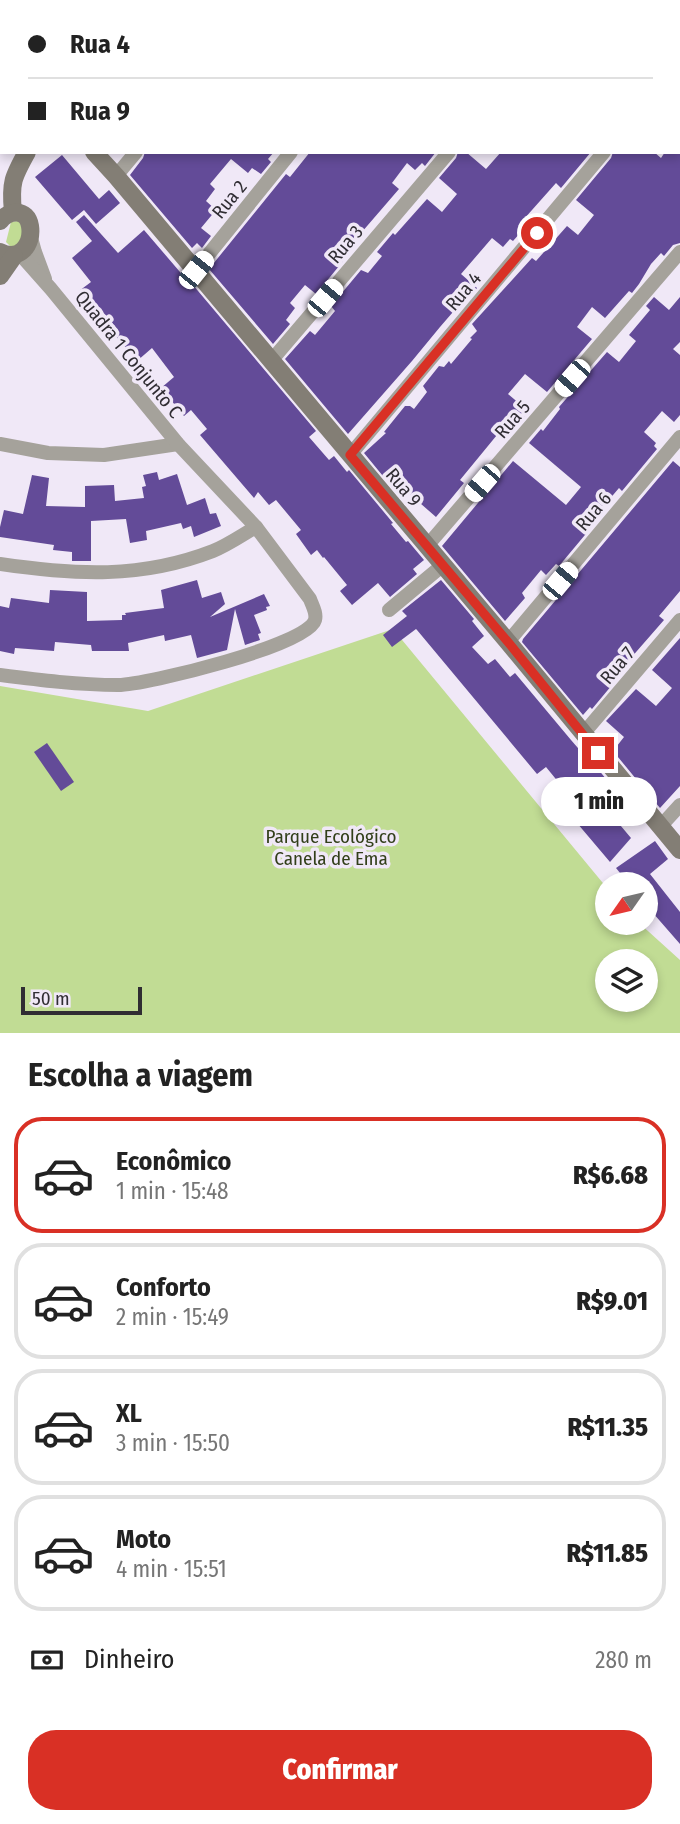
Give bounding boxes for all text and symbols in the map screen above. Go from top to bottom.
text: Rua 4 [70,29,130,60]
text: Rua 9 [70,96,130,127]
street label: Rua 2 [207,176,252,223]
route start [521,217,553,249]
street label: Rua 3 [323,221,368,268]
car [175,247,218,293]
street label: Rua 4 [441,267,486,315]
car [304,275,347,321]
street label: Quadra 1 Conjunto C [70,286,187,423]
car [551,355,594,401]
street label: Rua 5 [490,396,535,443]
car [461,460,504,506]
street label: Rua 9 [381,463,426,511]
street label: Rua 6 [571,487,616,535]
car [539,558,582,604]
street label: Rua 7 [595,642,640,689]
route end [582,737,614,769]
callout: 1 min [540,778,656,826]
text: 1 min [574,787,624,815]
park label: Parque Ecológico Canela de Ema [265,825,397,870]
north arrow [595,872,658,934]
map controls [595,872,658,1012]
button: layers [595,949,658,1012]
scale bar [21,984,142,1016]
text: 50 m [32,987,70,1010]
text: Escolha a viagem [28,1056,253,1094]
icon: car [32,1144,95,1207]
text: Econômico [116,1146,231,1177]
text: R$6.68 [573,1160,648,1191]
text: 1 min · 15:48 [116,1177,229,1205]
icon: car [32,1270,95,1333]
text: Conforto [116,1272,211,1303]
text: R$9.01 [576,1286,648,1317]
text: 2 min · 15:49 [116,1303,229,1331]
icon: car [32,1396,95,1459]
text: XL [116,1398,142,1429]
text: R$11.35 [567,1412,648,1443]
text: 3 min · 15:50 [116,1429,230,1457]
icon: car [32,1522,95,1585]
text: Moto [116,1524,171,1555]
text: R$11.85 [566,1538,648,1569]
text: 4 min · 15:51 [116,1555,227,1583]
icon: cash [28,1641,66,1679]
text: Dinheiro [84,1644,174,1675]
text: 280 m [595,1646,652,1674]
button: Confirmar [28,1730,652,1810]

